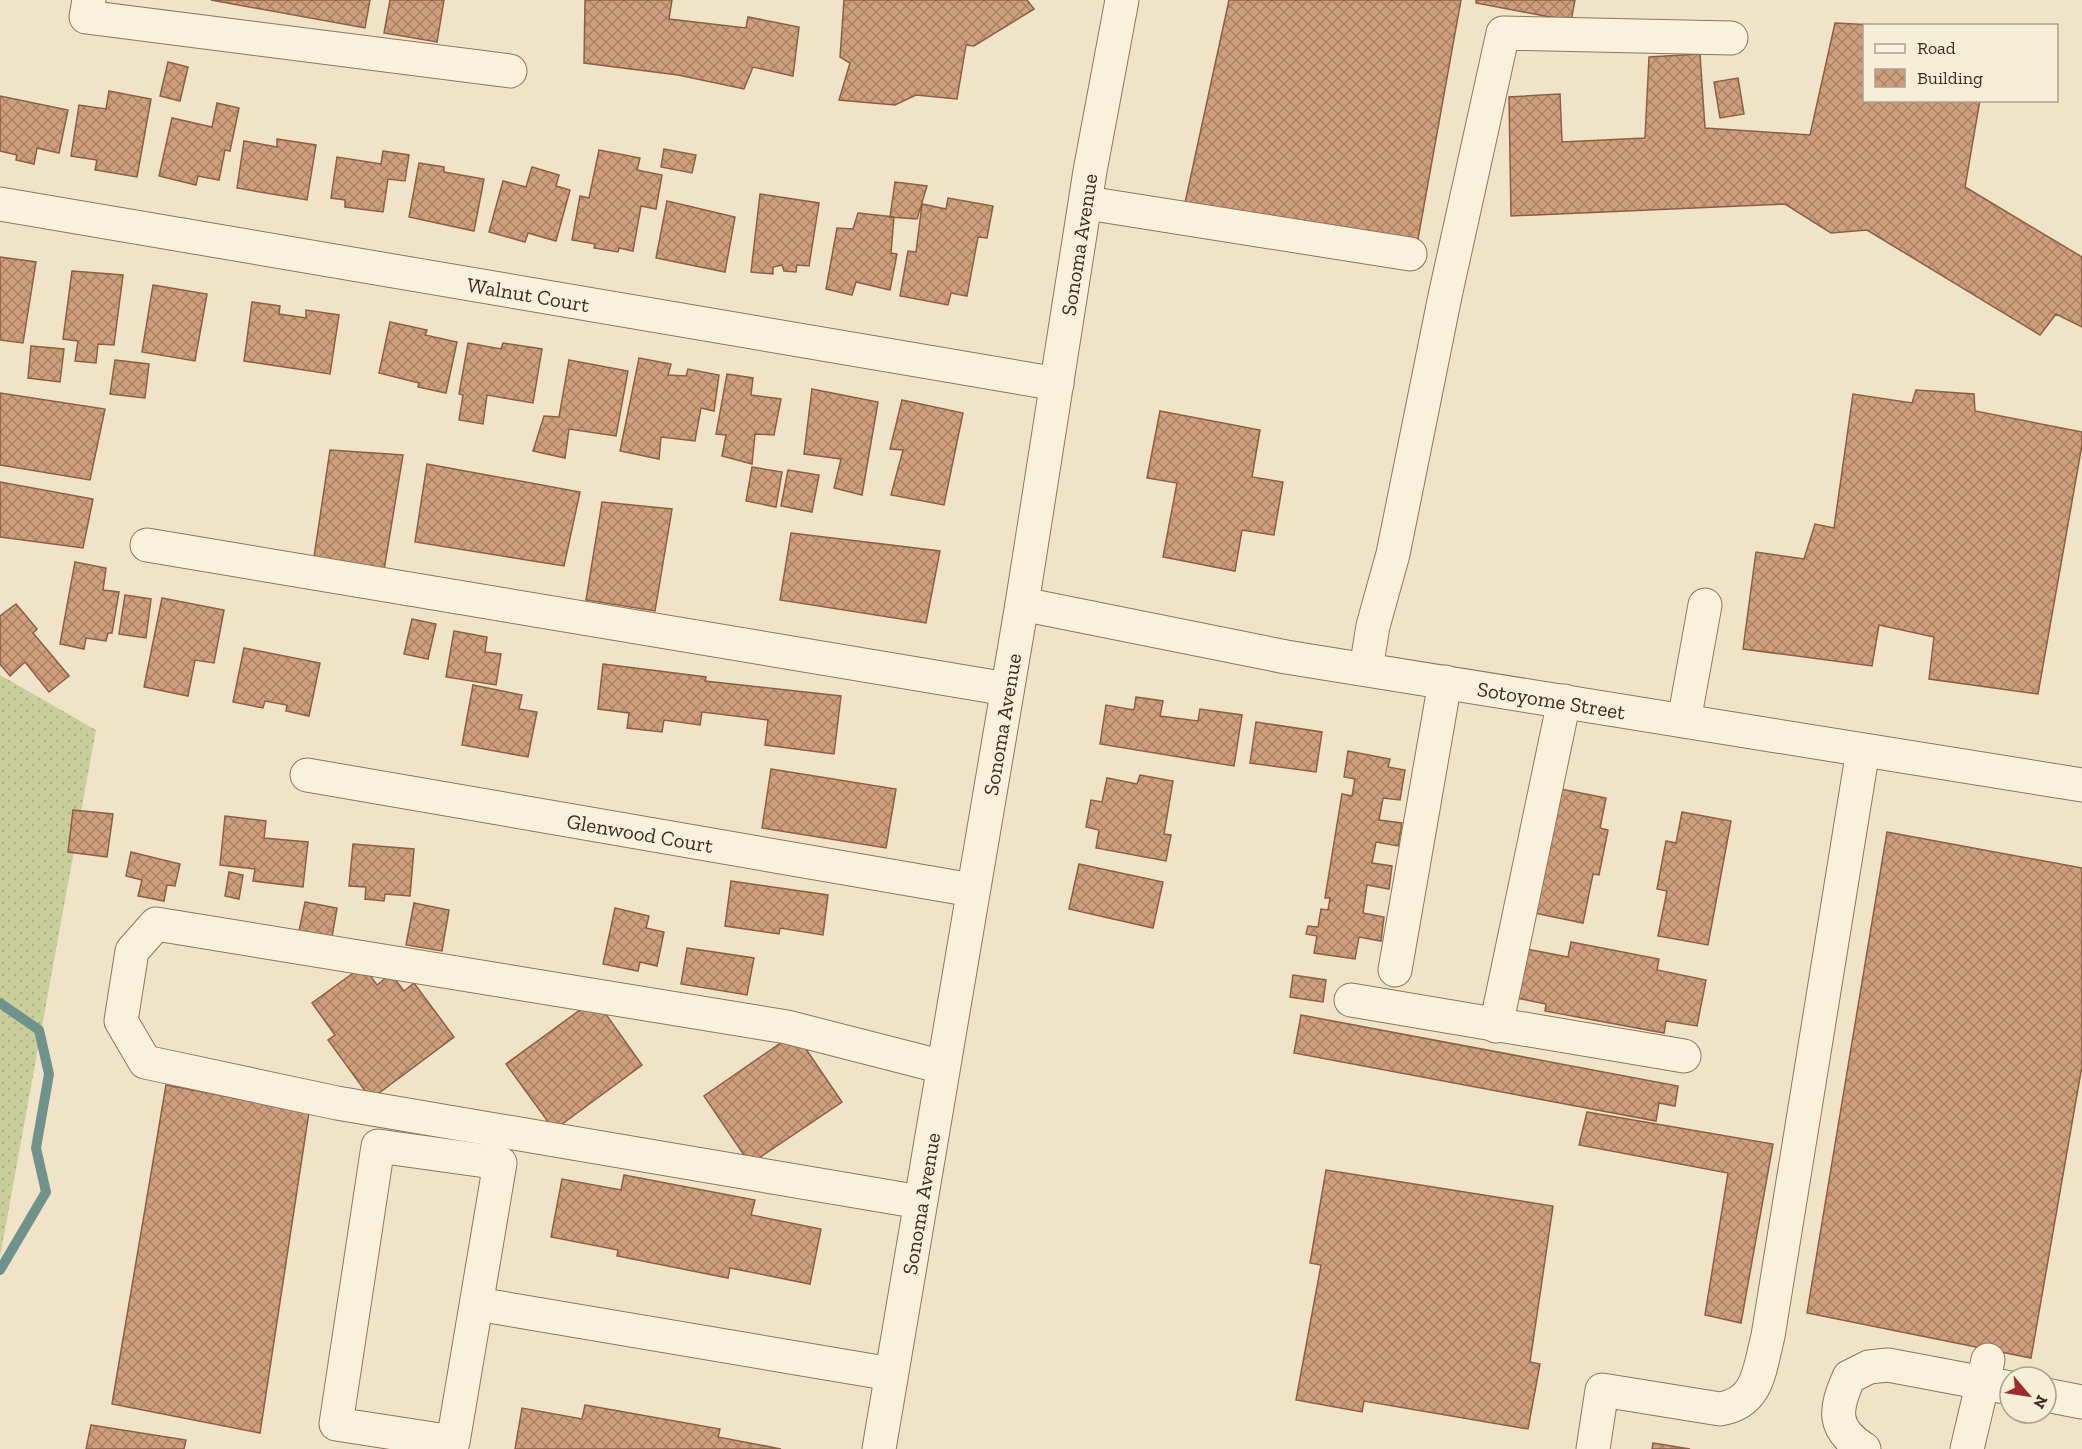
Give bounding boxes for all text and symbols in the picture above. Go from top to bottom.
legend [1863,24,2058,102]
text: Road [1917,37,1956,59]
text: Building [1917,67,1983,89]
street label: Sonoma Avenue [1055,171,1102,317]
street label: Walnut Court [465,271,592,317]
street label: Sonoma Avenue [977,651,1026,797]
street label: Sotoyome Street [1475,675,1627,724]
street label: Glenwood Court [565,808,715,858]
street label: Sonoma Avenue [896,1130,945,1276]
north arrow [1998,1365,2058,1425]
text: N [2029,1392,2052,1412]

